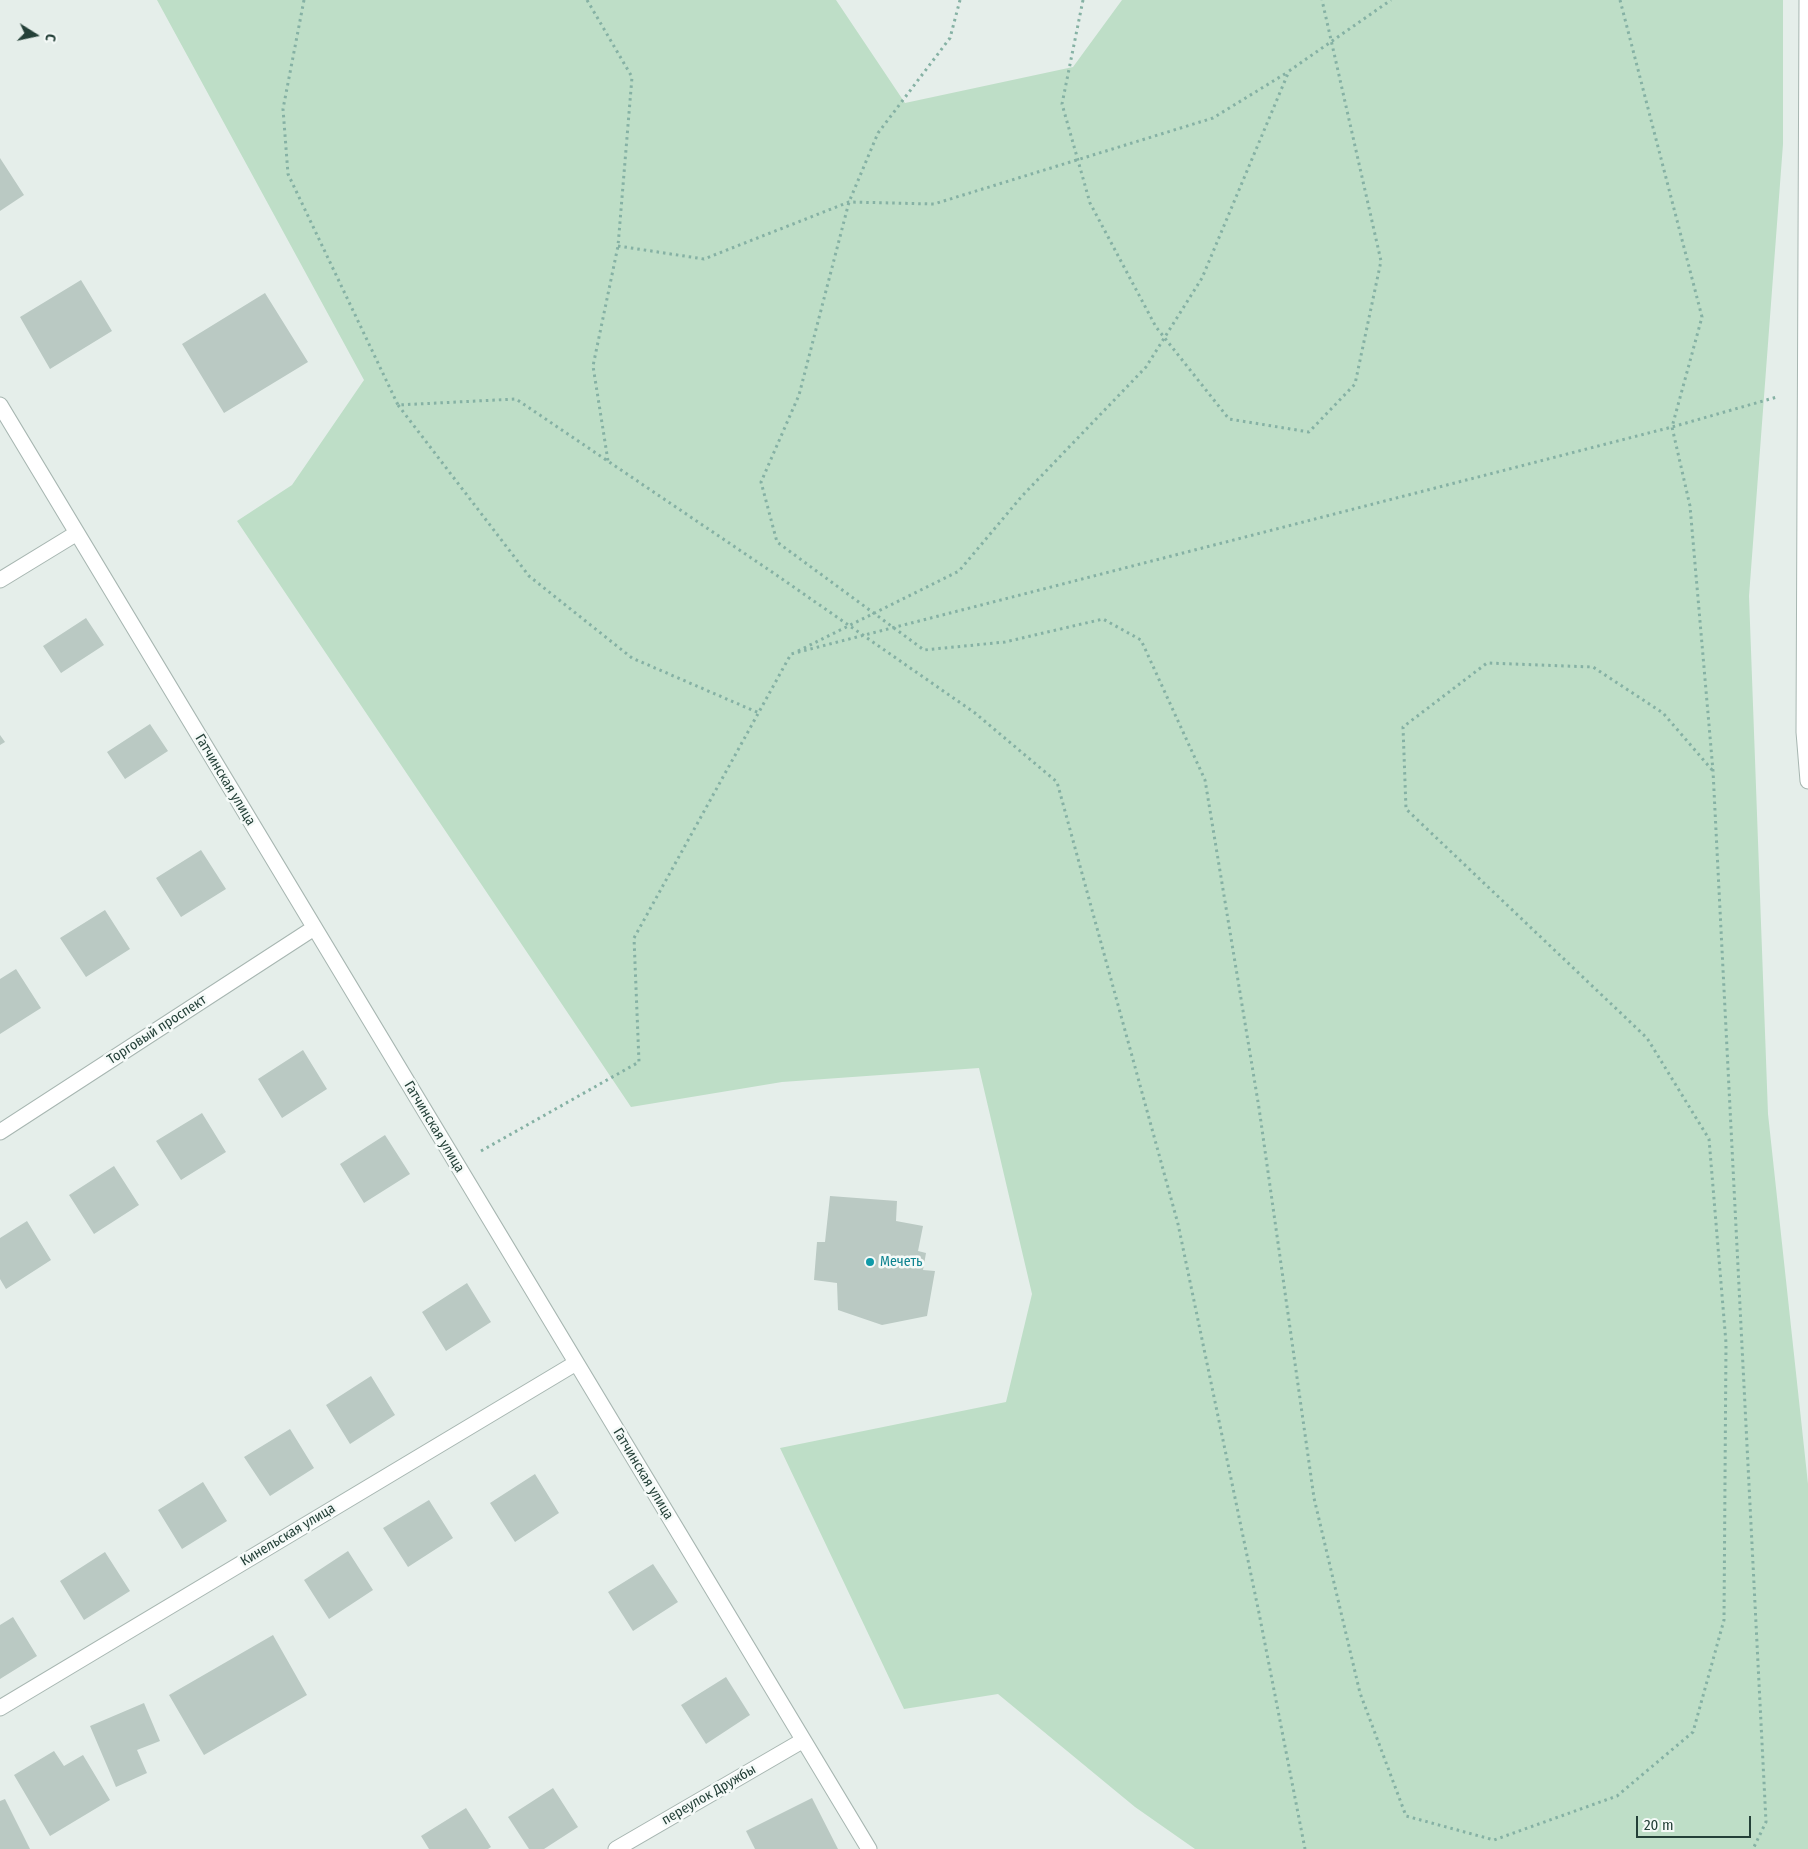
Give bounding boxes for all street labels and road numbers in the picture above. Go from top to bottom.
street label: Гатчинская улица [191,731,259,829]
street label: Торговый проспект [104,992,210,1068]
street label: Гатчинская улица [400,1078,468,1176]
street label: Гатчинская улица [609,1425,677,1523]
street label: Кинельская улица [238,1500,338,1570]
street label: переулок Дружбы [659,1761,759,1829]

